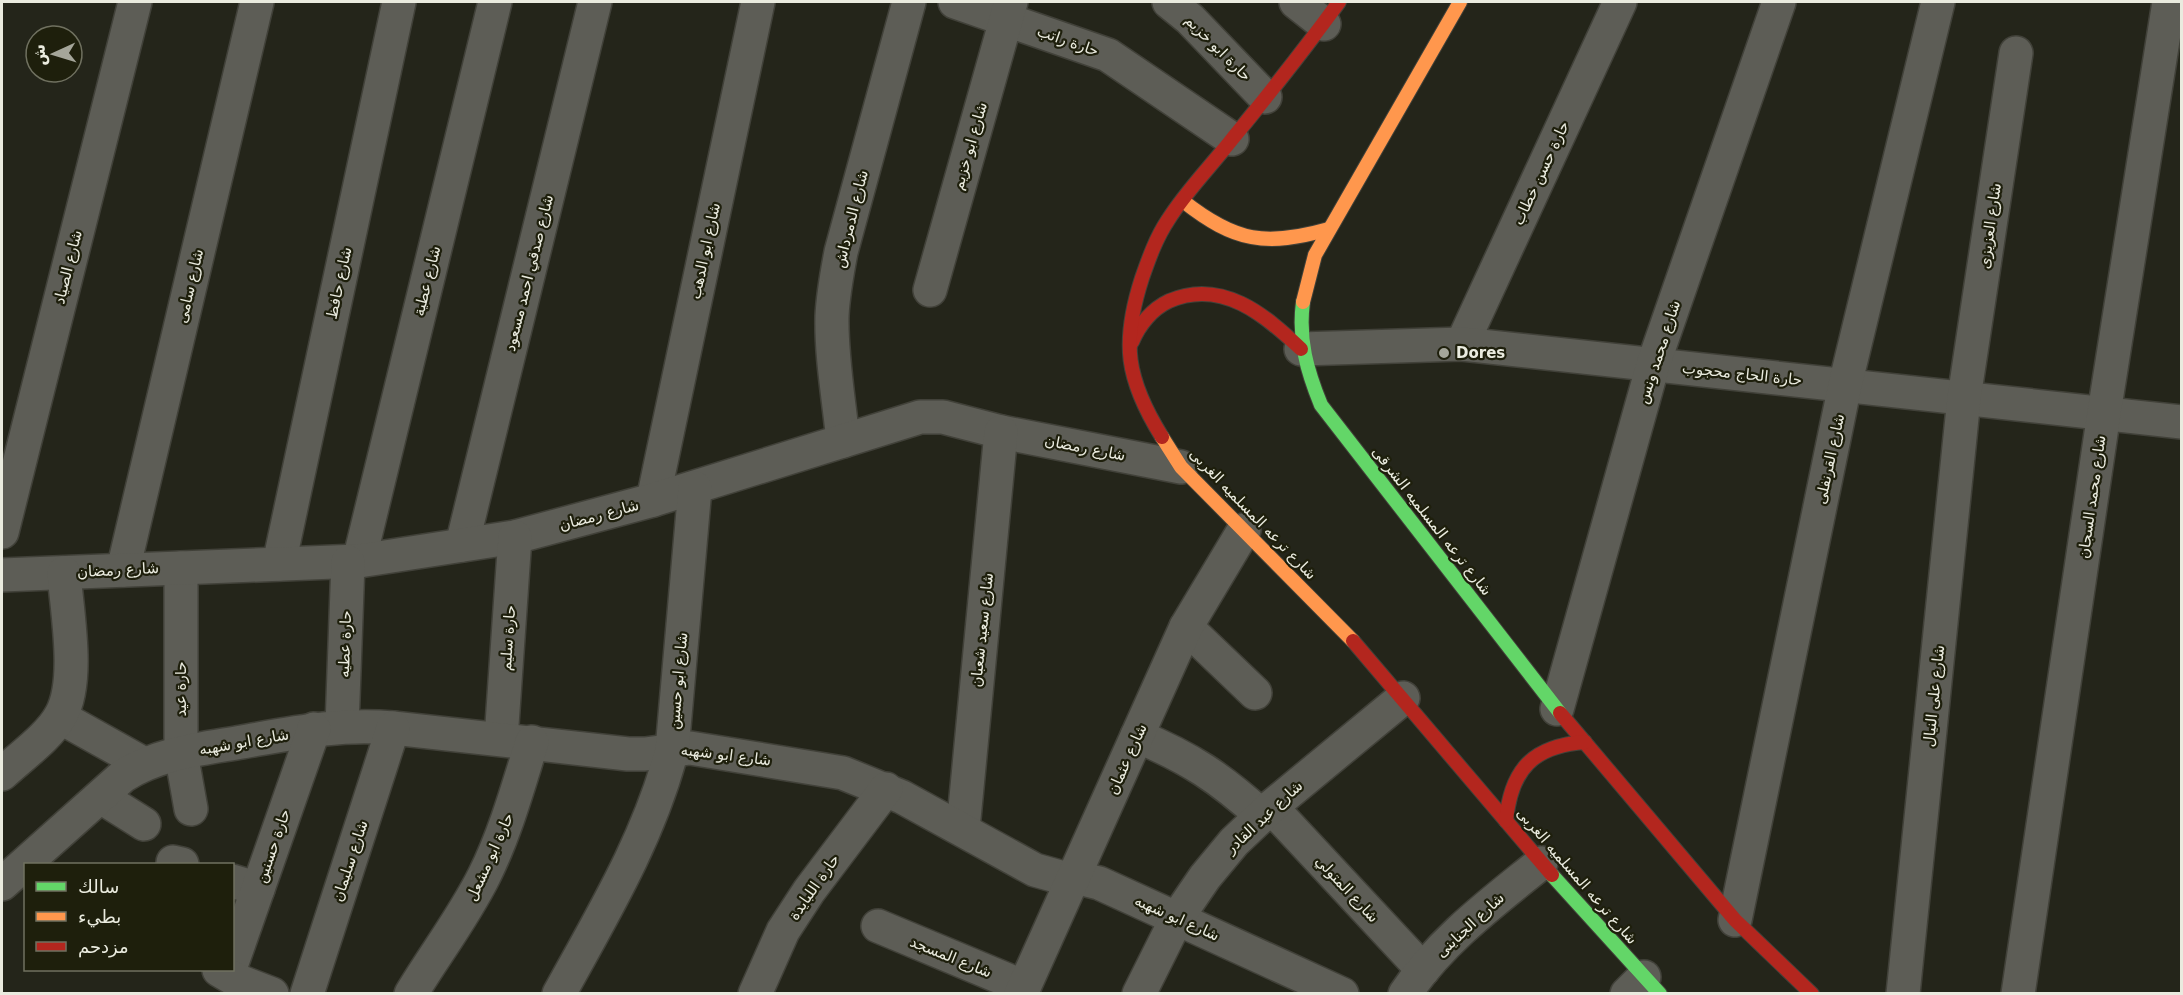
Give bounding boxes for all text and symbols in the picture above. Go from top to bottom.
street label: حارة ابو خزيم [1181,11,1255,85]
street label: حارة راتب [1035,22,1101,60]
north arrow [24,24,84,84]
text: ش [29,43,50,67]
street label: شارع ابو خزيم [949,100,991,192]
street label: حارة حسن خطاب [1509,118,1573,228]
street label: شارع الدمرداش [830,168,872,270]
street label: شارع العزيزى [1975,182,2005,270]
street label: شارع صدقي احمد مسعود [501,193,558,354]
street label: شارع ابو الدهب [686,201,724,301]
street label: شارع الصياد [50,228,86,306]
street label: شارع عطية [410,244,444,318]
street label: شارع حافظ [323,245,355,321]
street label: شارع سامى [173,247,207,325]
street label: شارع محمد ونس [1634,298,1684,406]
place label: Dores [1456,344,1505,362]
marker: Dores [1437,346,1451,360]
street label: حارة الحاج محجوب [1681,359,1803,390]
street label: شارع القرنفلى [1812,412,1848,506]
street label: شارع رمضان [1043,431,1127,465]
street label: شارع محمد السجان [2074,434,2110,560]
street label: شارع ترعه المسلميه الشرقى [1368,443,1496,599]
street label: شارع ترعه المسلميه الغربى [1186,445,1320,583]
street label: شارع رمضان [557,496,641,534]
street label: شارع رمضان [77,559,159,581]
street label: شارع سعيد شعبان [967,572,997,688]
street label: حارة سليم [497,605,519,671]
street label: حارة عطيه [335,610,355,678]
street label: شارع ابو حسين [665,632,691,730]
street label: شارع على النيال [1920,644,1948,748]
street label: حارة عيد [172,661,190,717]
street label: شارع عثمان [1103,721,1151,797]
street label: شارع ابو شهبه [198,725,290,759]
street label: شارع ابو شهبه [680,741,772,769]
street label: شارع عبد القادر [1221,777,1306,858]
street label: شارع ترعه المسلميه الغربى [1513,804,1641,948]
street label: حارة حسنين [252,807,294,885]
street label: حارة ابو مشعل [463,810,517,904]
street label: شارع سليمان [328,818,372,904]
street label: حارة اللبايدة [785,851,843,923]
street label: شارع المتولي [1311,852,1383,927]
legend [24,863,234,971]
text: سالك [78,876,119,897]
street label: شارع الجناينى [1432,889,1508,961]
street label: شارع ابو شهبه [1132,891,1222,945]
text: بطيء [78,906,121,928]
street label: شارع المسجد [908,932,994,982]
text: مزدحم [78,936,129,958]

